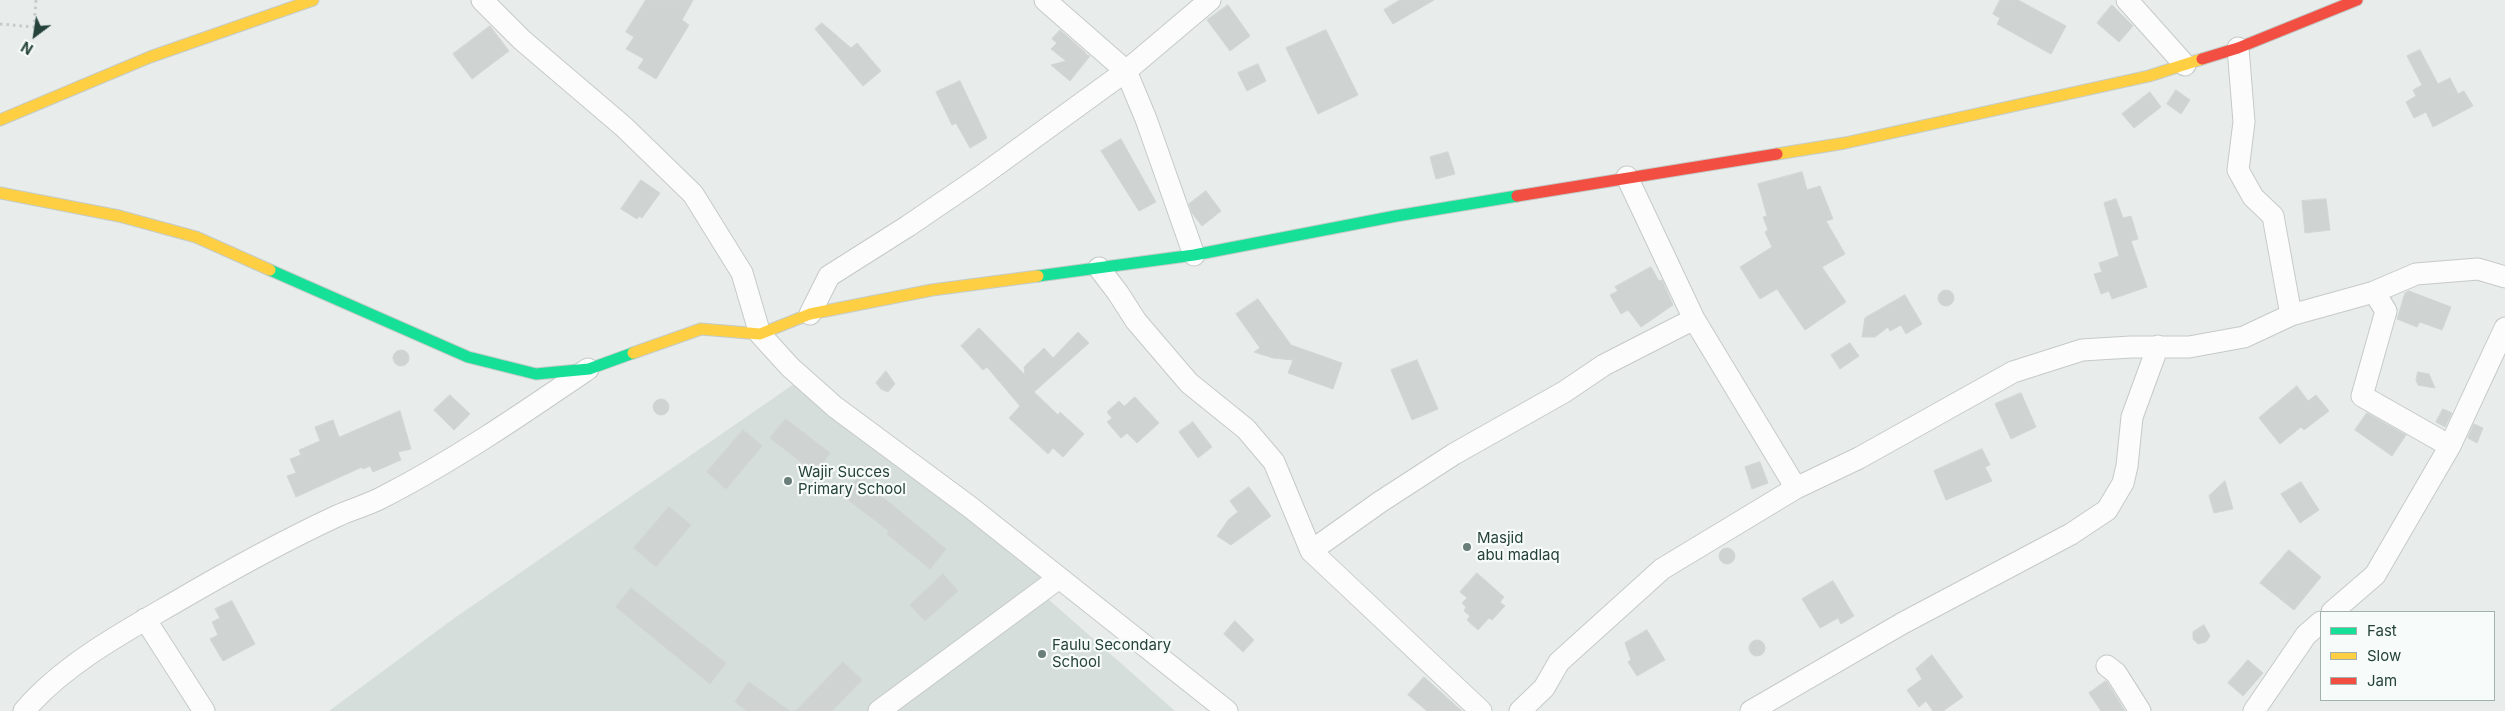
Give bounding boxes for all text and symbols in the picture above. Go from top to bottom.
north arrow [10,10,60,60]
text: N [18,38,36,58]
place label: Wajir Succes Primary School [798,463,906,498]
marker: Wajir Succes Primary School [782,475,794,487]
place label: Masjid abu madlaq [1477,529,1560,564]
marker: Masjid abu madlaq [1461,541,1473,553]
legend [2320,611,2495,701]
text: Fast [2367,621,2397,640]
place label: Faulu Secondary School [1052,636,1171,671]
text: Slow [2367,646,2401,665]
marker: Faulu Secondary School [1036,648,1048,660]
text: Jam [2367,671,2397,690]

